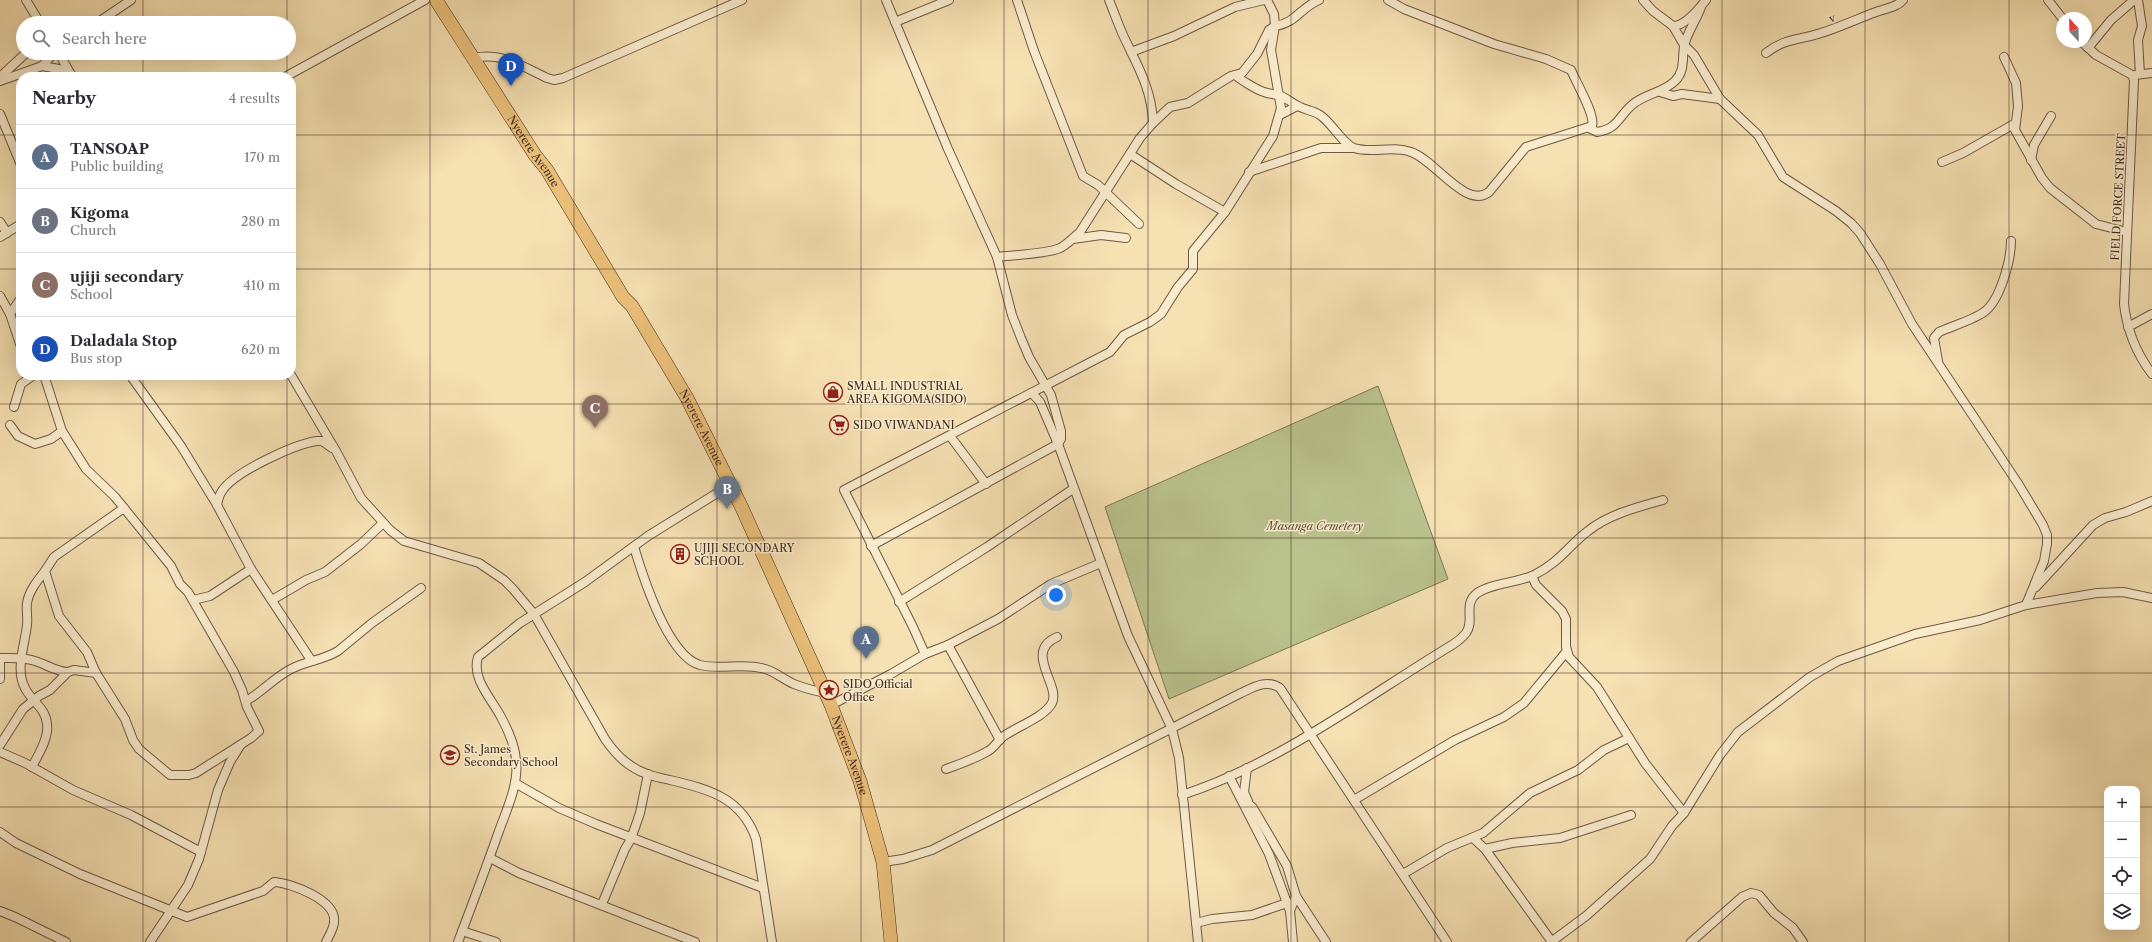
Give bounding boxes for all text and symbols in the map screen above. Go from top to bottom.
street label: v [1826,10,1838,26]
north arrow [2056,12,2092,48]
search box [16,16,296,60]
icon: search [30,27,52,49]
text: Search here [62,29,147,48]
pin: D [498,53,524,86]
text: Nearby [32,88,96,108]
text: 4 results [229,90,280,106]
street label: Nyerere Avenue [504,113,563,190]
street label: FIELD FORCE STREET [2108,132,2128,261]
text: TANSOAP [70,139,149,158]
text: A [40,149,50,165]
text: 170 m [244,149,280,165]
text: Public building [70,158,163,174]
text: Kigoma [70,203,129,222]
text: B [40,213,50,229]
text: 280 m [241,213,280,229]
text: Church [70,222,116,238]
text: ujiji secondary [70,267,183,286]
text: C [40,277,50,293]
text: 410 m [243,277,280,293]
text: School [70,286,113,302]
text: Daladala Stop [70,331,177,350]
text: D [39,341,51,357]
text: 620 m [241,341,280,357]
text: Bus stop [70,350,122,366]
place label: SMALL INDUSTRIAL AREA KIGOMA(SIDO) [846,379,966,406]
shop icon: SMALL INDUSTRIAL AREA KIGOMA(SIDO) [822,381,844,403]
street label: Nyerere Avenue [676,387,727,468]
pin: C [582,395,608,428]
supermarket icon: SIDO VIWANDANI [828,414,850,436]
place label: SIDO VIWANDANI [853,418,955,432]
pin: B [714,476,740,509]
park label: Masanga Cemetery [1265,519,1364,533]
place label: UJIJI SECONDARY SCHOOL [694,541,795,568]
building icon: UJIJI SECONDARY SCHOOL [669,543,691,565]
your location [1046,585,1066,605]
pin: A [853,626,879,659]
place label: SIDO Official Office [843,677,913,704]
place icon: SIDO Official Office [818,679,840,701]
street label: Nyerere Avenue [829,714,871,797]
place label: St. James Secondary School [464,742,559,769]
school or university icon: St. James Secondary School [439,744,461,766]
map controls [2104,786,2140,930]
button: + [2104,786,2140,822]
button: − [2104,822,2140,858]
button: locate [2104,858,2140,894]
button: layers [2104,894,2140,930]

